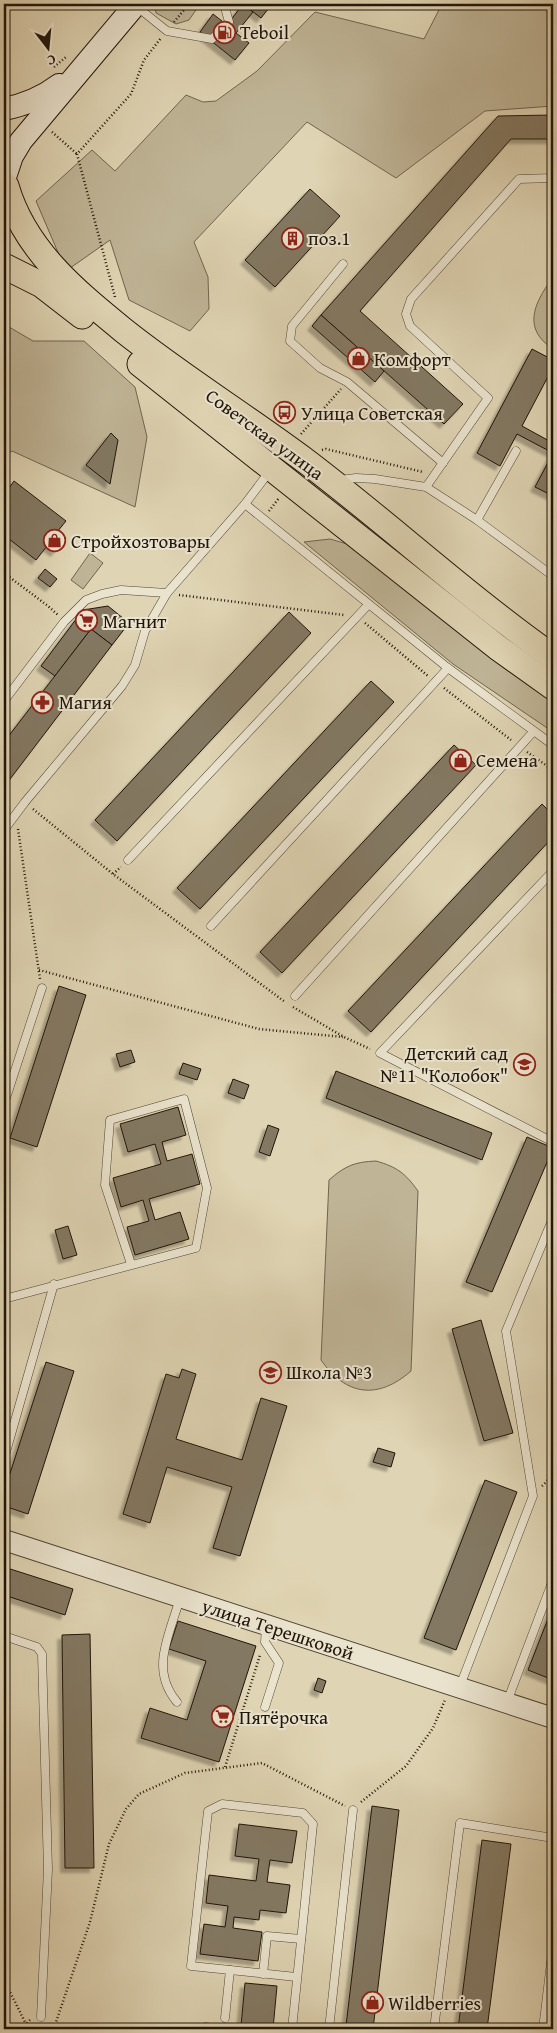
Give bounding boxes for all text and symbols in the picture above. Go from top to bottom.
place label: Teboil [240,18,289,46]
fuel station icon: Teboil [212,20,236,44]
north arrow [22,22,72,72]
text: С [45,50,58,71]
place label: поз.1 [308,224,350,252]
building icon: поз.1 [280,226,304,250]
place label: Комфорт [374,345,452,373]
shop icon: Комфорт [346,347,370,371]
street label: Советская улица [200,382,330,486]
place label: Улица Советская [301,399,443,427]
bus stop icon: Улица Советская [273,401,297,425]
place label: Стройхозтовары [71,527,210,555]
shop icon: Стройхозтовары [43,529,67,553]
place label: Магнит [103,607,167,635]
supermarket icon: Магнит [75,609,99,633]
place label: Магия [59,688,112,716]
pharmacy icon: Магия [31,690,55,714]
place label: Семена [476,746,538,774]
shop icon: Семена [448,748,472,772]
place label: Детский сад №11 "Колобок" [380,1039,508,1089]
school or university icon: Детский сад №11 "Колобок" [512,1052,536,1076]
place label: Школа №3 [286,1358,372,1386]
school or university icon: Школа №3 [258,1360,282,1384]
street label: улица Терешковой [197,1591,358,1667]
place label: Пятёрочка [239,1703,328,1731]
supermarket icon: Пятёрочка [211,1705,235,1729]
place label: Wildberries [388,1989,481,2017]
shop icon: Wildberries [360,1991,384,2015]

